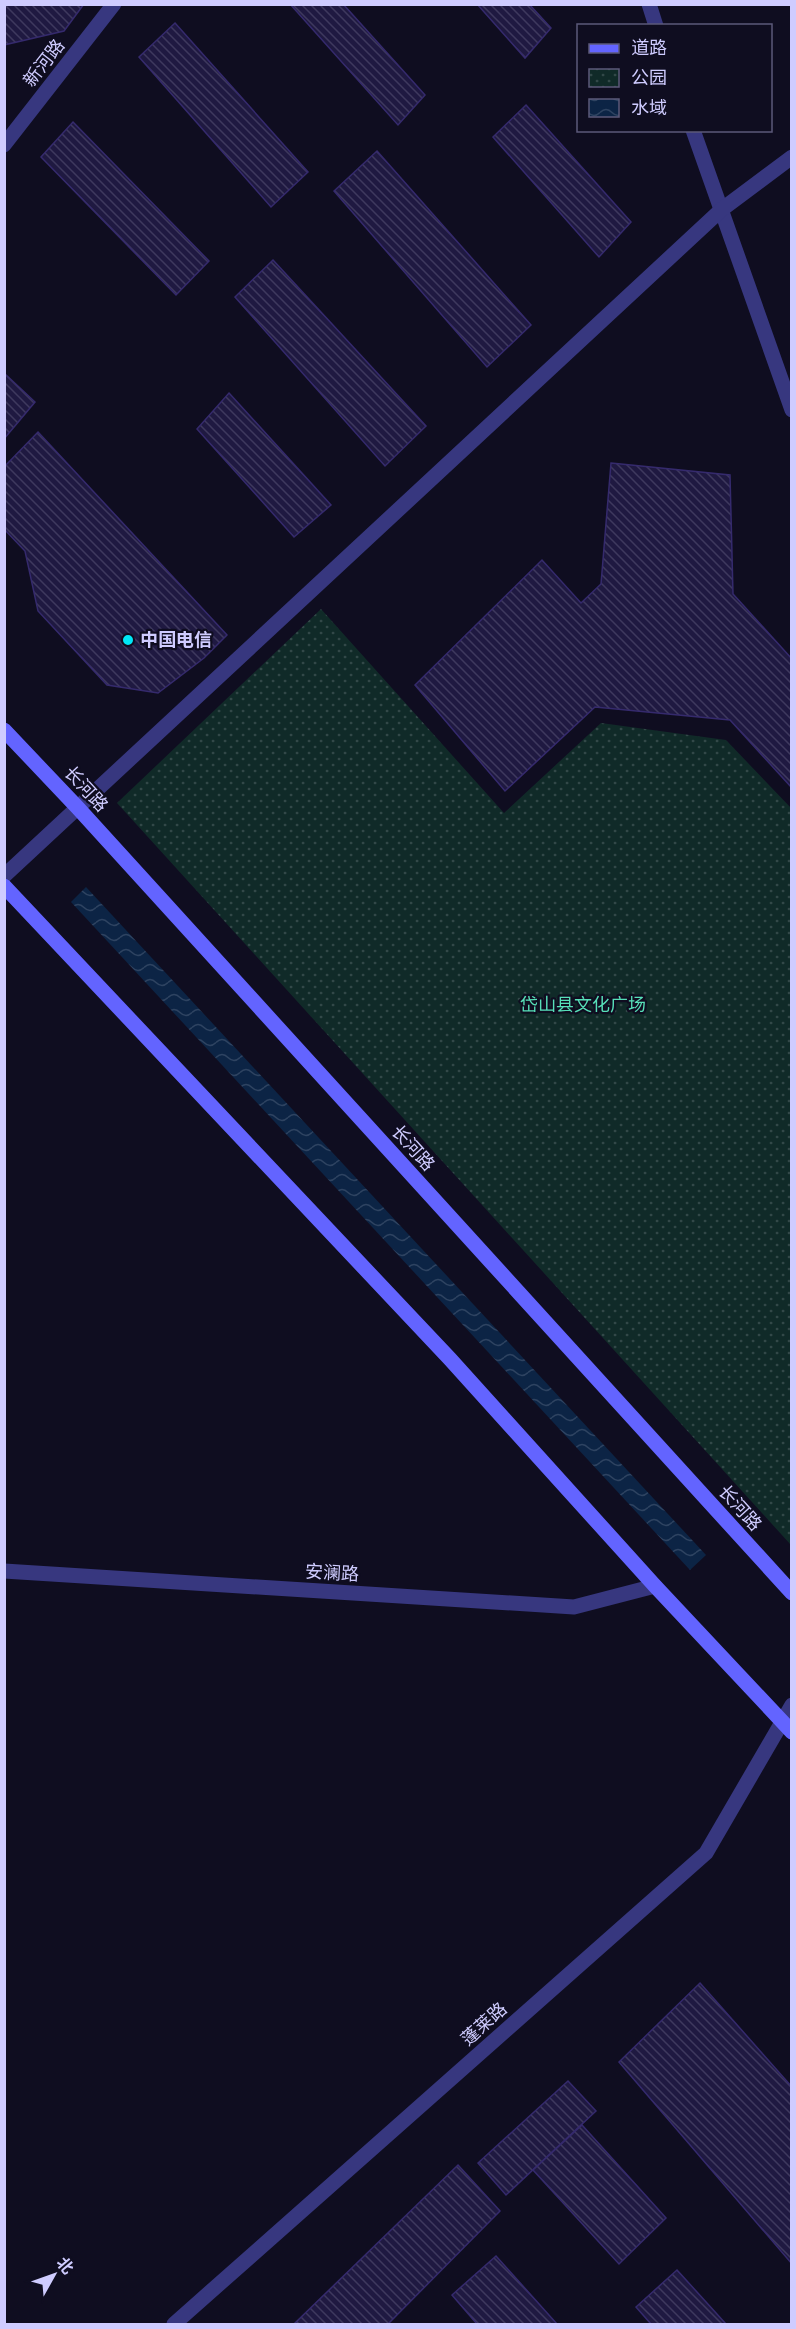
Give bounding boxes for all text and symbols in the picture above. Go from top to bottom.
legend [577,24,772,132]
street label: 新河路 [19,36,69,90]
text: 道路 [631,38,667,58]
text: 公园 [631,68,667,88]
text: 水域 [631,98,667,118]
place label: 中国电信 [140,630,212,650]
marker: 中国电信 [121,633,135,647]
street label: 长河路 [60,762,112,816]
park label: 岱山县文化广场 [520,995,646,1015]
street label: 长河路 [388,1121,438,1175]
street label: 长河路 [715,1481,765,1535]
street label: 安澜路 [305,1562,359,1584]
street label: 蓬莱路 [457,1999,511,2049]
north arrow [24,2245,84,2305]
text: 北 [53,2254,77,2277]

